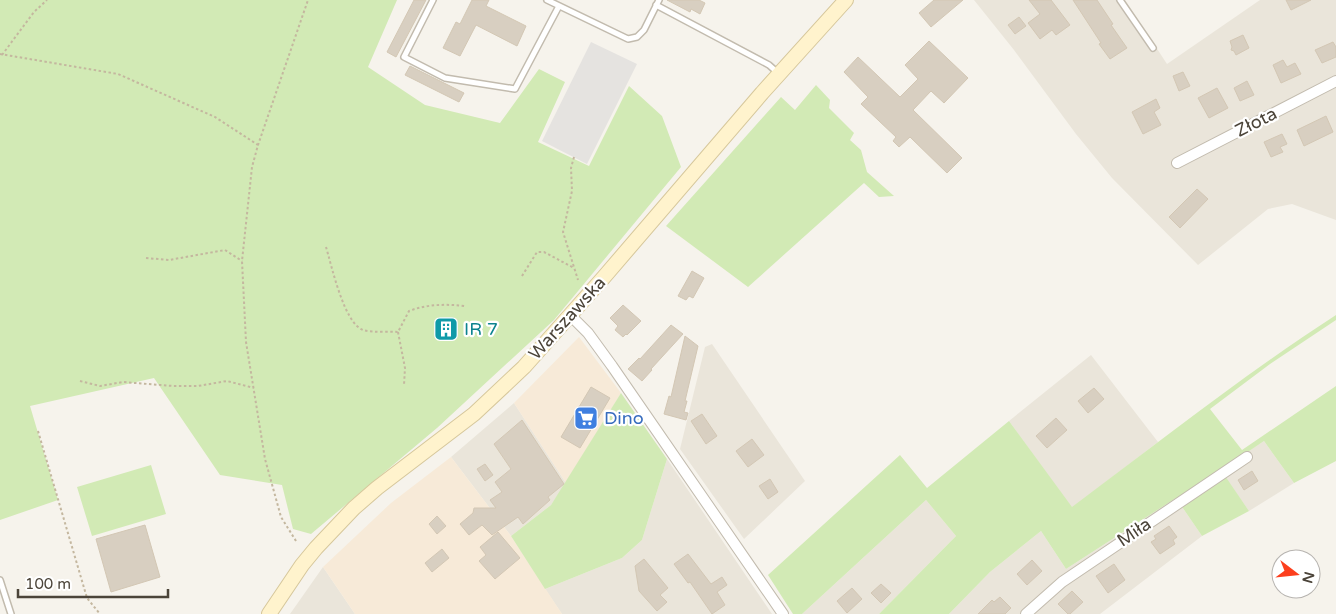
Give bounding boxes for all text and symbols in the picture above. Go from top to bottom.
street label: Złota [1231,102,1281,142]
street label: Warszawska [524,272,610,364]
building icon: IR 7 [433,316,459,342]
place label: IR 7 [464,318,498,340]
supermarket icon: Dino [573,405,599,431]
place label: Dino [604,407,644,429]
street label: Miła [1113,513,1155,551]
north arrow [1271,549,1321,599]
scale bar [18,566,168,598]
text: N [1298,570,1318,585]
text: 100 m [25,575,71,593]

